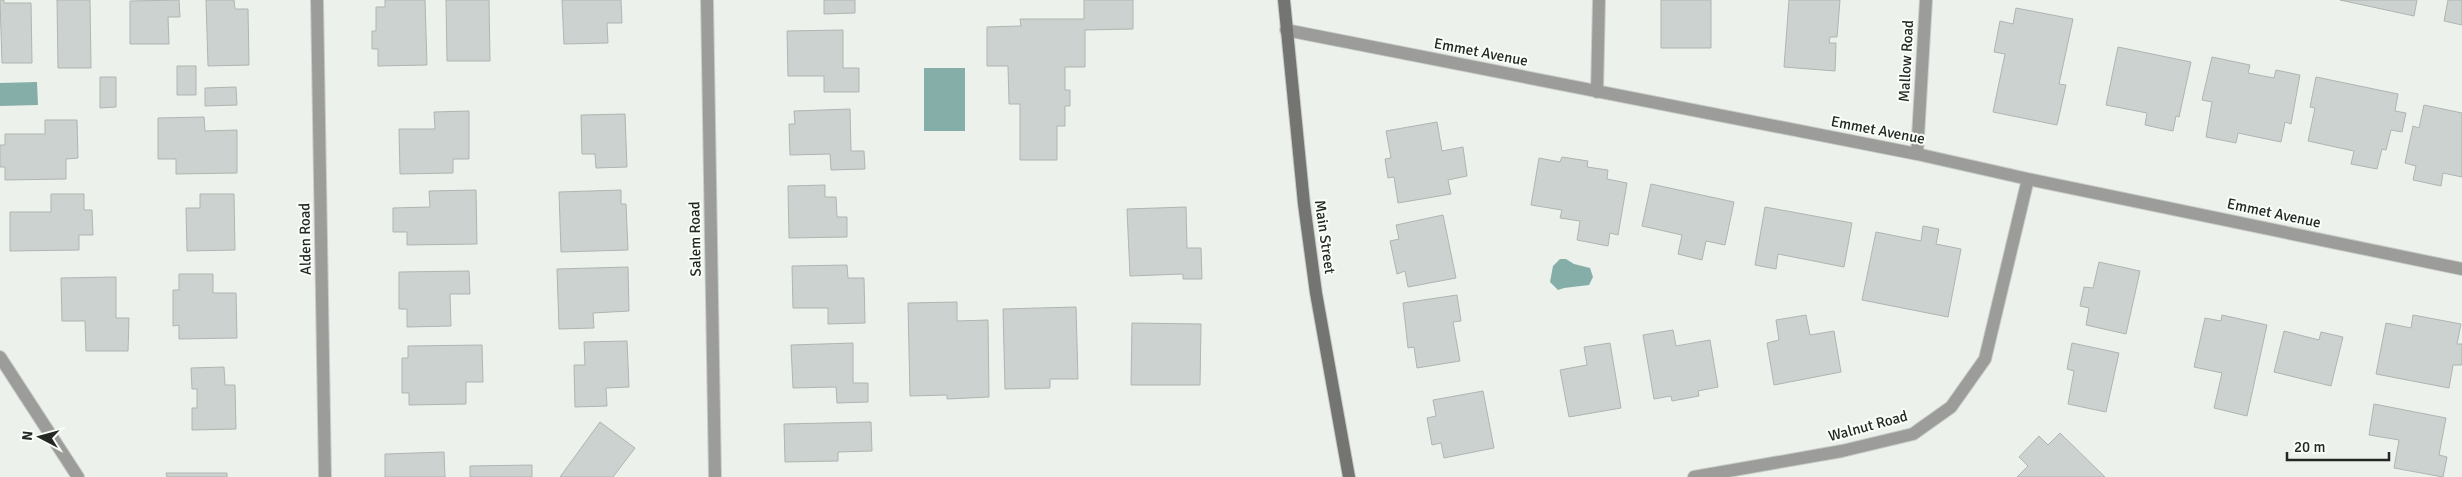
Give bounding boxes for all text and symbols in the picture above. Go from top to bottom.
street label: Mallow Road [1895,19,1917,102]
street label: Emmet Avenue [1432,34,1530,70]
street label: Emmet Avenue [1829,112,1927,148]
street label: Emmet Avenue [2225,194,2323,232]
street label: Main Street [1311,199,1339,275]
street label: Salem Road [685,201,705,277]
street label: Alden Road [295,203,315,275]
street label: Walnut Road [1826,407,1910,445]
north arrow [15,412,65,462]
text: N [19,430,37,441]
scale bar [2287,430,2390,462]
text: 20 m [2294,438,2325,456]

